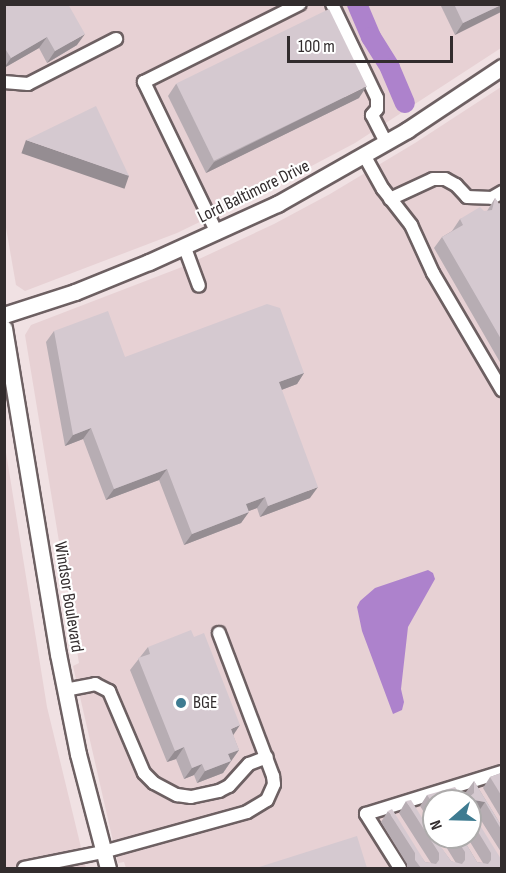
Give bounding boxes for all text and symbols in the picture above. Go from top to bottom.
scale bar [290,24,456,62]
text: 100 m [298,36,335,57]
street label: Lord Baltimore Drive [195,156,313,228]
street label: Windsor Boulevard [49,540,87,654]
place label: BGE [193,692,217,714]
marker: BGE [174,696,188,710]
north arrow [422,789,482,849]
text: N [426,817,447,832]

